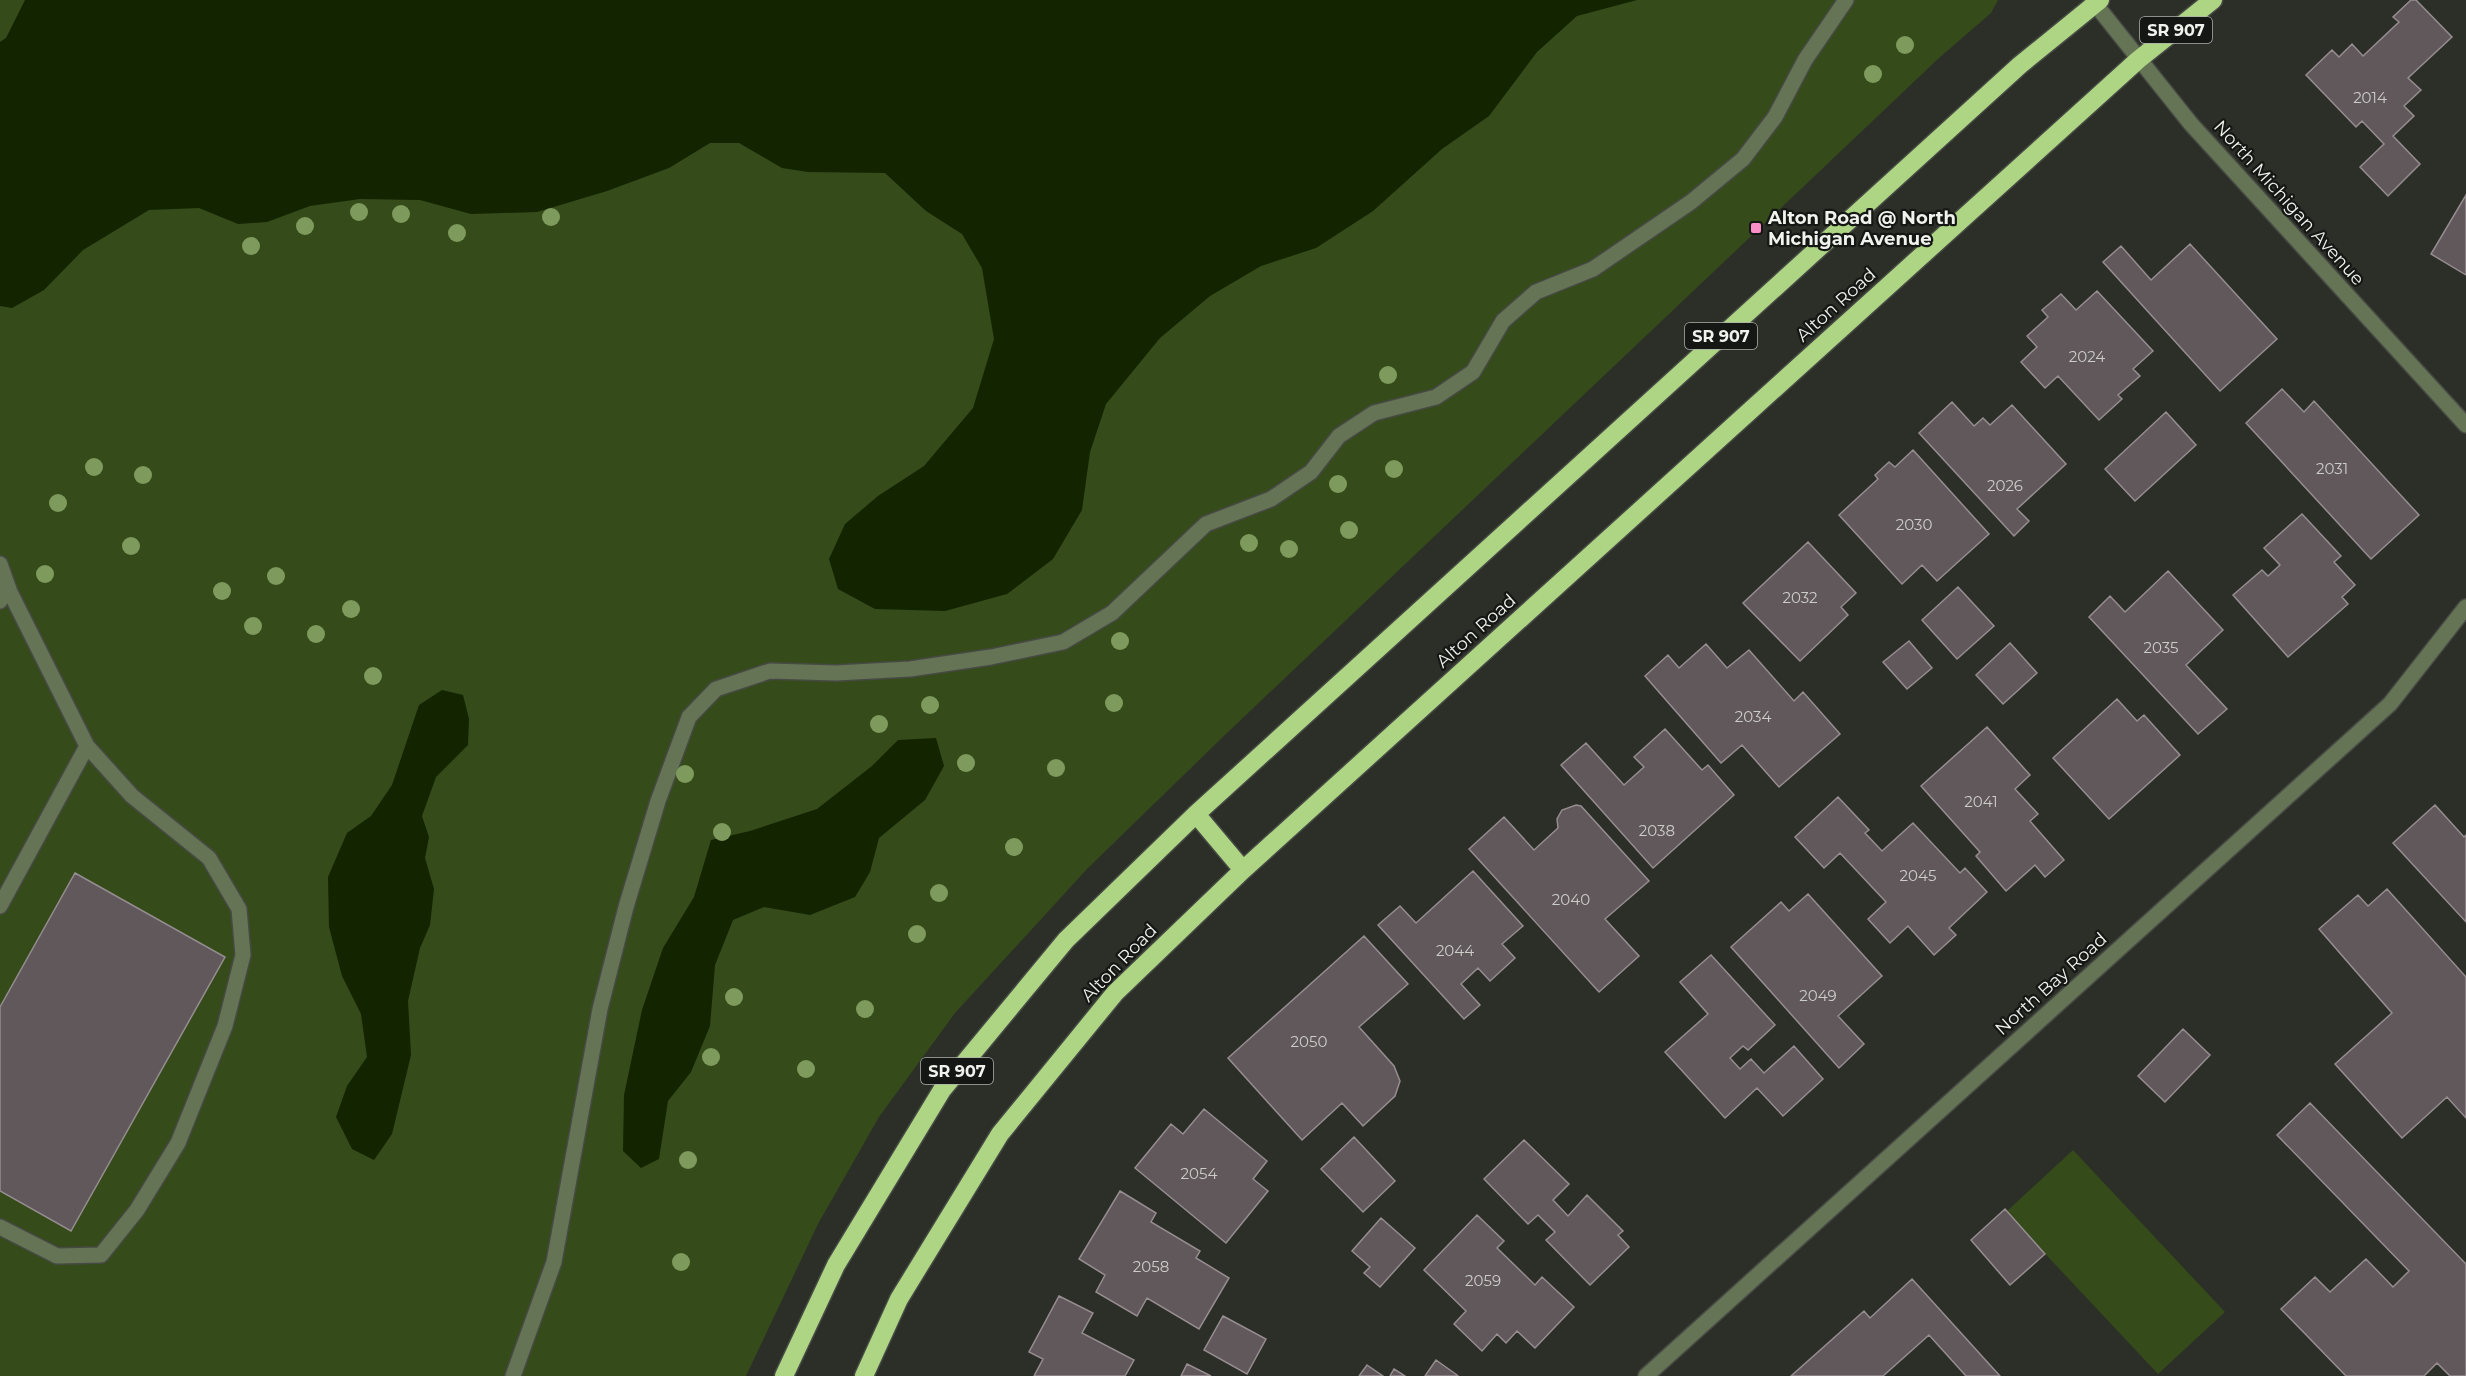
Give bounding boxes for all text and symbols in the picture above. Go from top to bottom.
road number: SR 907 [2140,17,2212,43]
house number: 2014 [2353,88,2387,107]
street label: North Michigan Avenue [2209,116,2369,290]
place label: Alton Road @ North Michigan Avenue [1767,207,1956,250]
marker: Alton Road @ North Michigan Avenue [1749,221,1763,235]
street label: Alton Road [1792,263,1880,347]
road number: SR 907 [1685,323,1757,349]
house number: 2024 [2069,347,2105,366]
house number: 2031 [2316,459,2348,478]
house number: 2026 [1987,476,2023,495]
house number: 2030 [1896,515,1932,534]
house number: 2032 [1782,588,1818,607]
street label: Alton Road [1432,589,1520,673]
house number: 2035 [2143,638,2179,657]
house number: 2034 [1735,707,1771,726]
house number: 2041 [1964,792,1998,811]
house number: 2038 [1639,821,1675,840]
house number: 2045 [1900,866,1936,885]
house number: 2040 [1552,890,1590,909]
street label: Alton Road [1076,919,1162,1007]
street label: North Bay Road [1991,928,2111,1040]
house number: 2044 [1436,941,1474,960]
house number: 2049 [1799,986,1837,1005]
house number: 2050 [1291,1032,1327,1051]
road number: SR 907 [921,1058,993,1084]
house number: 2054 [1181,1164,1217,1183]
house number: 2058 [1133,1257,1169,1276]
house number: 2059 [1465,1271,1501,1290]

